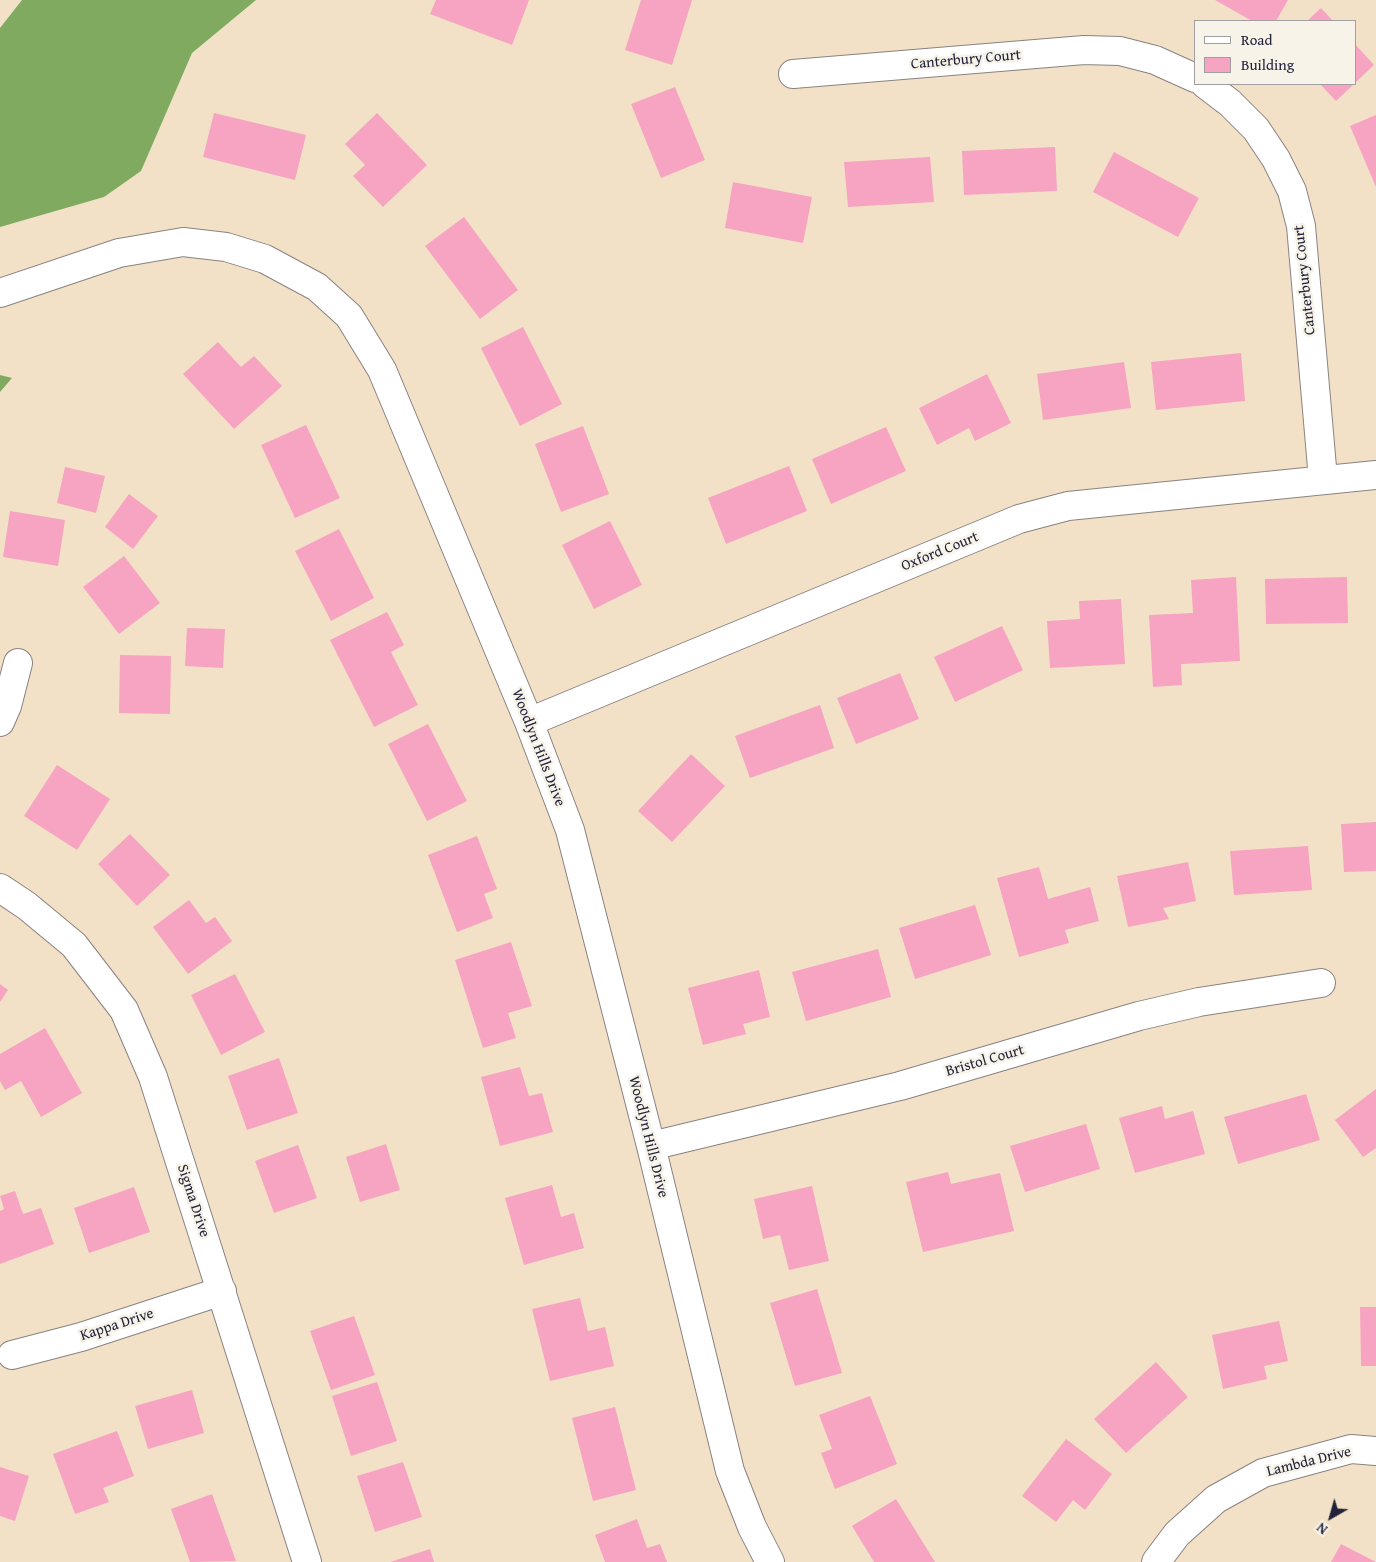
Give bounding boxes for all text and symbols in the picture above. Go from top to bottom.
legend [1194,20,1356,85]
text: Road [1241,29,1272,50]
street label: Canterbury Court [910,46,1022,74]
text: Building [1241,54,1294,75]
street label: Canterbury Court [1290,224,1320,336]
street label: Oxford Court [899,528,981,576]
street label: Woodlyn Hills Drive [507,687,569,809]
street label: Bristol Court [944,1041,1026,1081]
street label: Woodlyn Hills Drive [624,1074,672,1200]
street label: Sigma Drive [173,1162,213,1240]
street label: Kappa Drive [78,1305,156,1345]
street label: Lambda Drive [1265,1443,1353,1481]
north arrow [1306,1492,1356,1542]
text: N [1312,1518,1332,1540]

